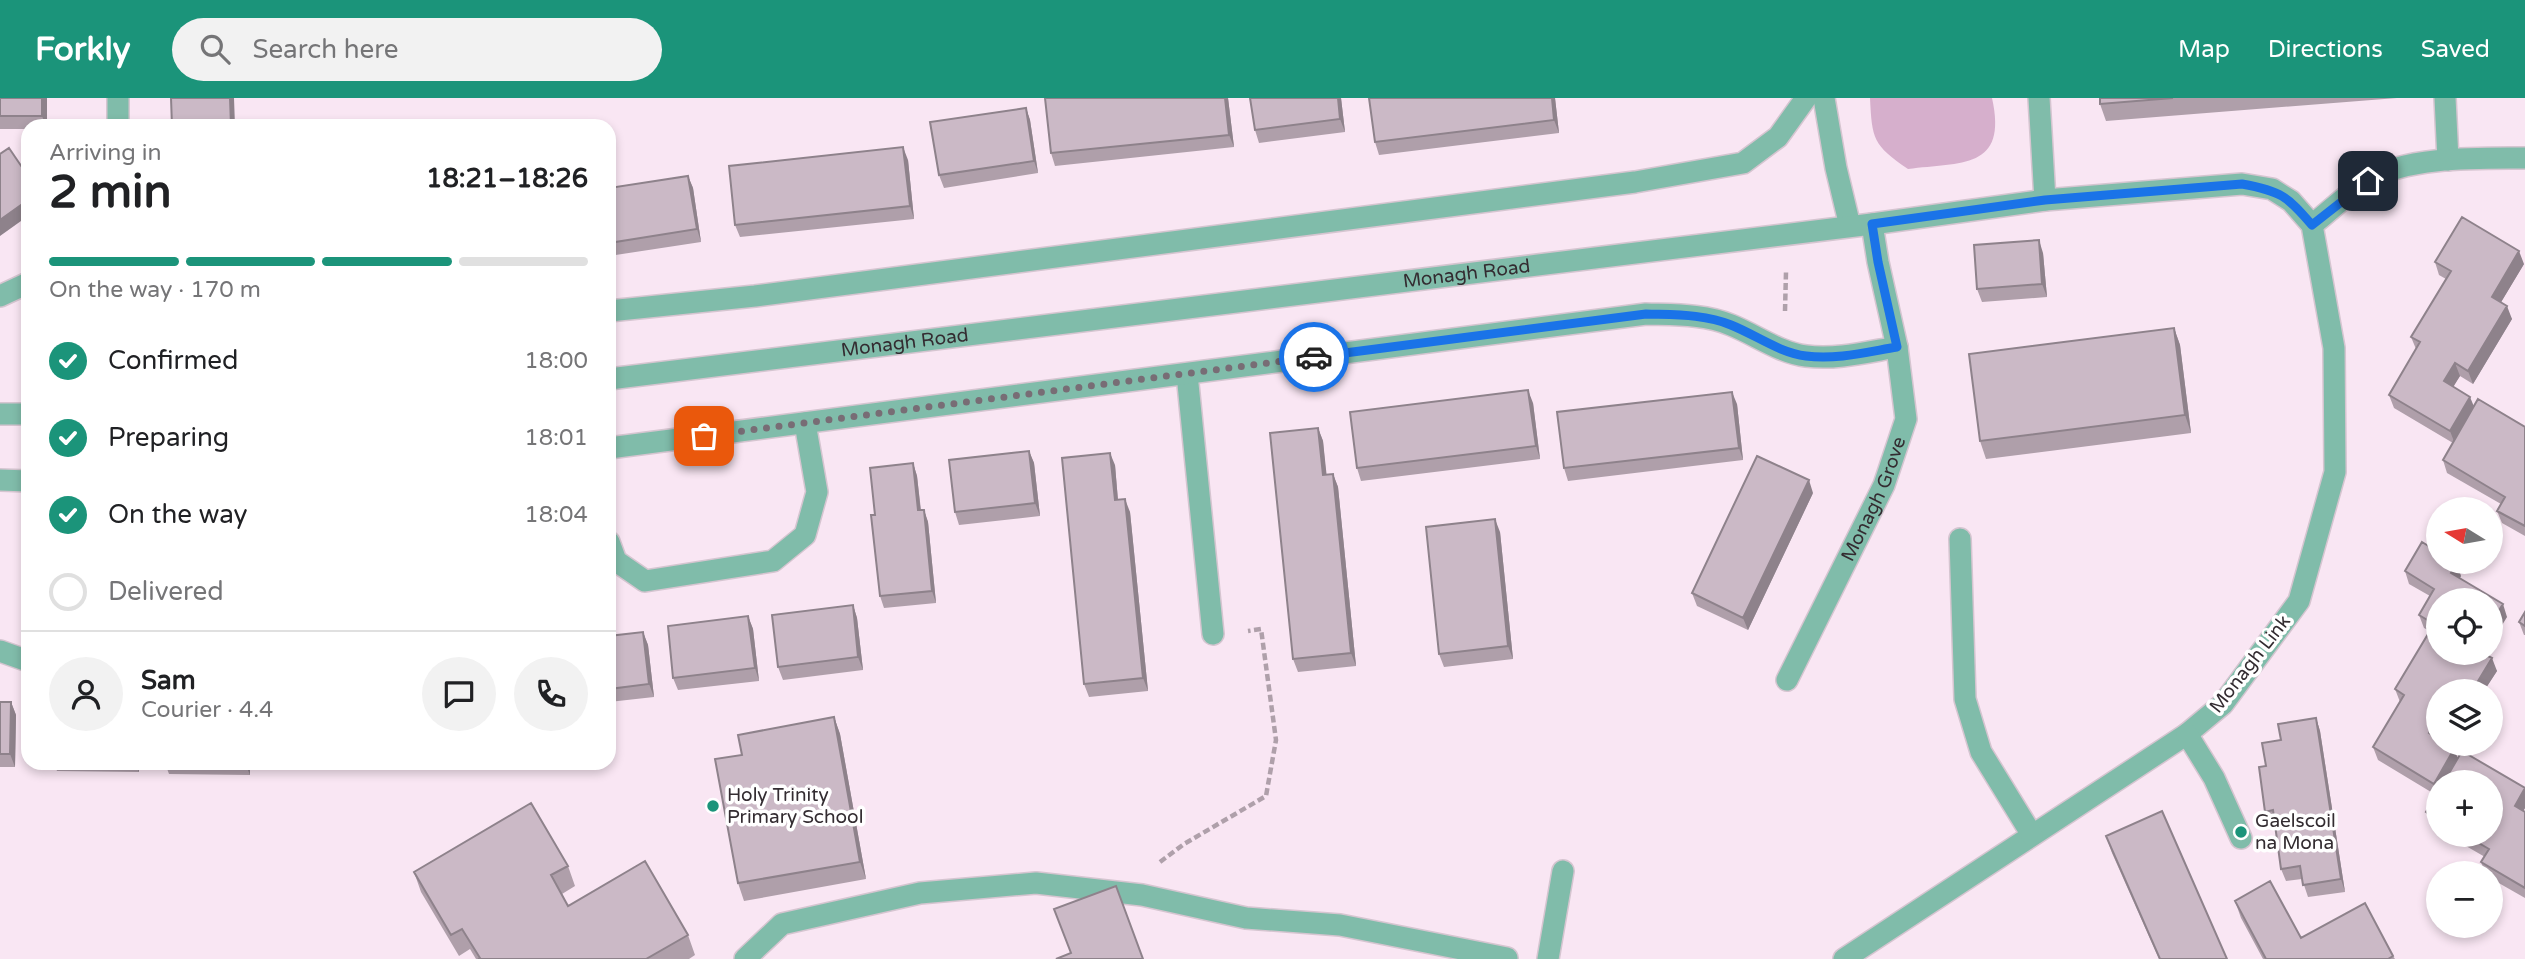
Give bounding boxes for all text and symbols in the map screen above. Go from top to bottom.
search box [172,18,662,81]
text: Forkly [35,30,130,69]
icon: search [196,30,234,68]
text: Search here [252,34,399,65]
text: Map [2178,35,2230,64]
text: Directions [2268,35,2383,64]
text: Saved [2421,35,2490,64]
text: Arriving in [49,139,162,167]
pin [2338,151,2398,211]
icon: home [2349,162,2387,200]
text: 18:21–18:26 [426,163,588,194]
text: 2 min [49,165,172,220]
street label: Monagh Road [1402,255,1532,292]
text: On the way · 170 m [49,276,261,304]
courier [1279,322,1349,392]
street label: Monagh Road [840,324,970,361]
icon: car [1295,338,1333,376]
icon: check [49,342,87,380]
text: Confirmed [108,345,238,376]
text: 18:00 [524,347,588,375]
pin [674,406,734,466]
icon: bag [685,417,723,455]
icon: check [49,419,87,457]
text: Preparing [108,422,229,453]
text: 18:01 [524,424,588,452]
street label: Monagh Grove [1837,434,1910,565]
icon: check [49,496,87,534]
north arrow [2426,497,2502,574]
map controls [2426,497,2503,938]
text: On the way [108,499,248,530]
text: 18:04 [524,501,588,529]
text: Delivered [108,576,224,607]
button: locate [2426,588,2503,665]
street label: Monagh Link [2205,611,2295,717]
button: person [49,657,123,731]
button: chat [422,657,496,731]
button: phone [514,657,588,731]
text: Sam [141,665,196,696]
button: layers [2426,679,2503,756]
text: Courier · 4.4 [141,696,273,724]
button: + [2426,770,2503,847]
place label: Holy Trinity Primary School [727,784,863,828]
marker: Holy Trinity Primary School [705,798,721,814]
place label: Gaelscoil na Mona [2255,810,2336,854]
marker: Gaelscoil na Mona [2233,824,2249,840]
button: − [2426,861,2503,938]

